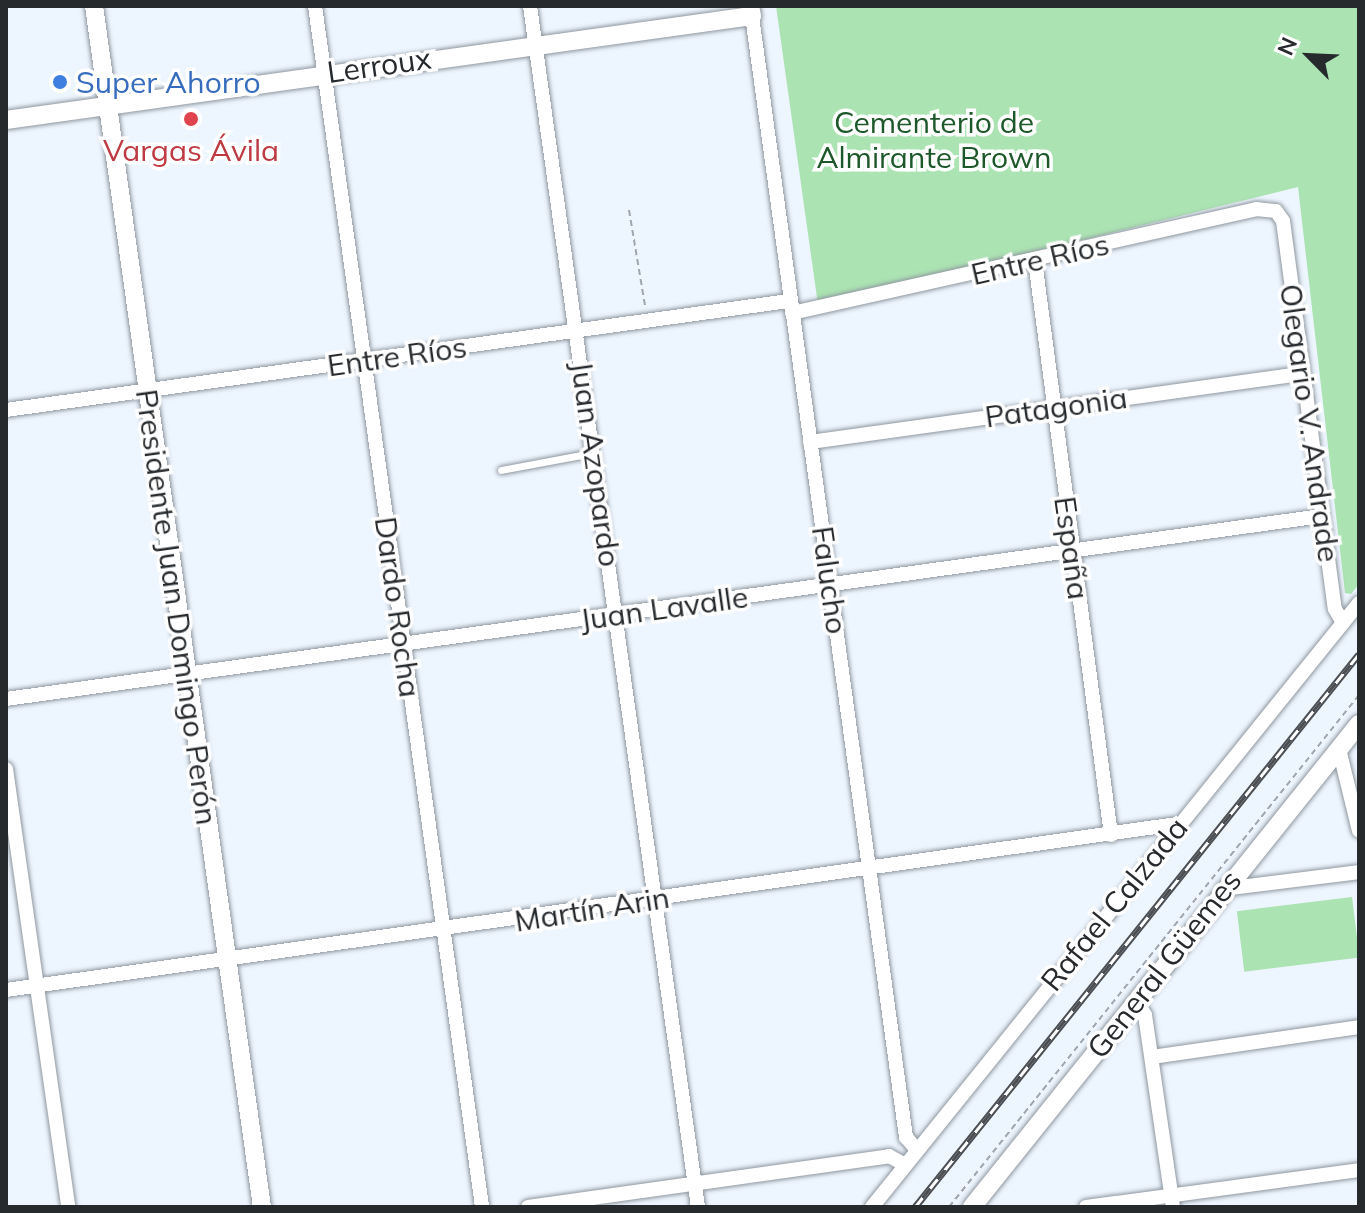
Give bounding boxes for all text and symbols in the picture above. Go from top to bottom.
north arrow [1269,16,1349,96]
text: N [1271,33,1303,60]
street label: Lerroux [325,40,433,90]
place label: Super Ahorro [76,64,261,100]
marker: Super Ahorro [51,73,69,91]
park label: Cementerio de Almirante Brown [816,104,1052,174]
marker: Vargas Ávila [182,110,200,128]
place label: Vargas Ávila [103,132,279,168]
street label: Entre Ríos [968,226,1112,292]
street label: Olegario V. Andrade [1273,282,1347,564]
street label: Entre Ríos [325,328,469,384]
street label: Juan Azopardo [564,359,628,569]
street label: Patagonia [983,379,1129,435]
street label: Presidente Juan Domingo Perón [129,387,225,827]
street label: España [1047,494,1097,602]
street label: Dardo Rocha [368,514,428,700]
street label: Falucho [805,524,855,636]
street label: Juan Lavalle [578,578,750,638]
street label: Rafael Calzada [1033,810,1195,998]
street label: General Güemes [1079,863,1249,1065]
street label: Martín Arin [512,879,672,939]

